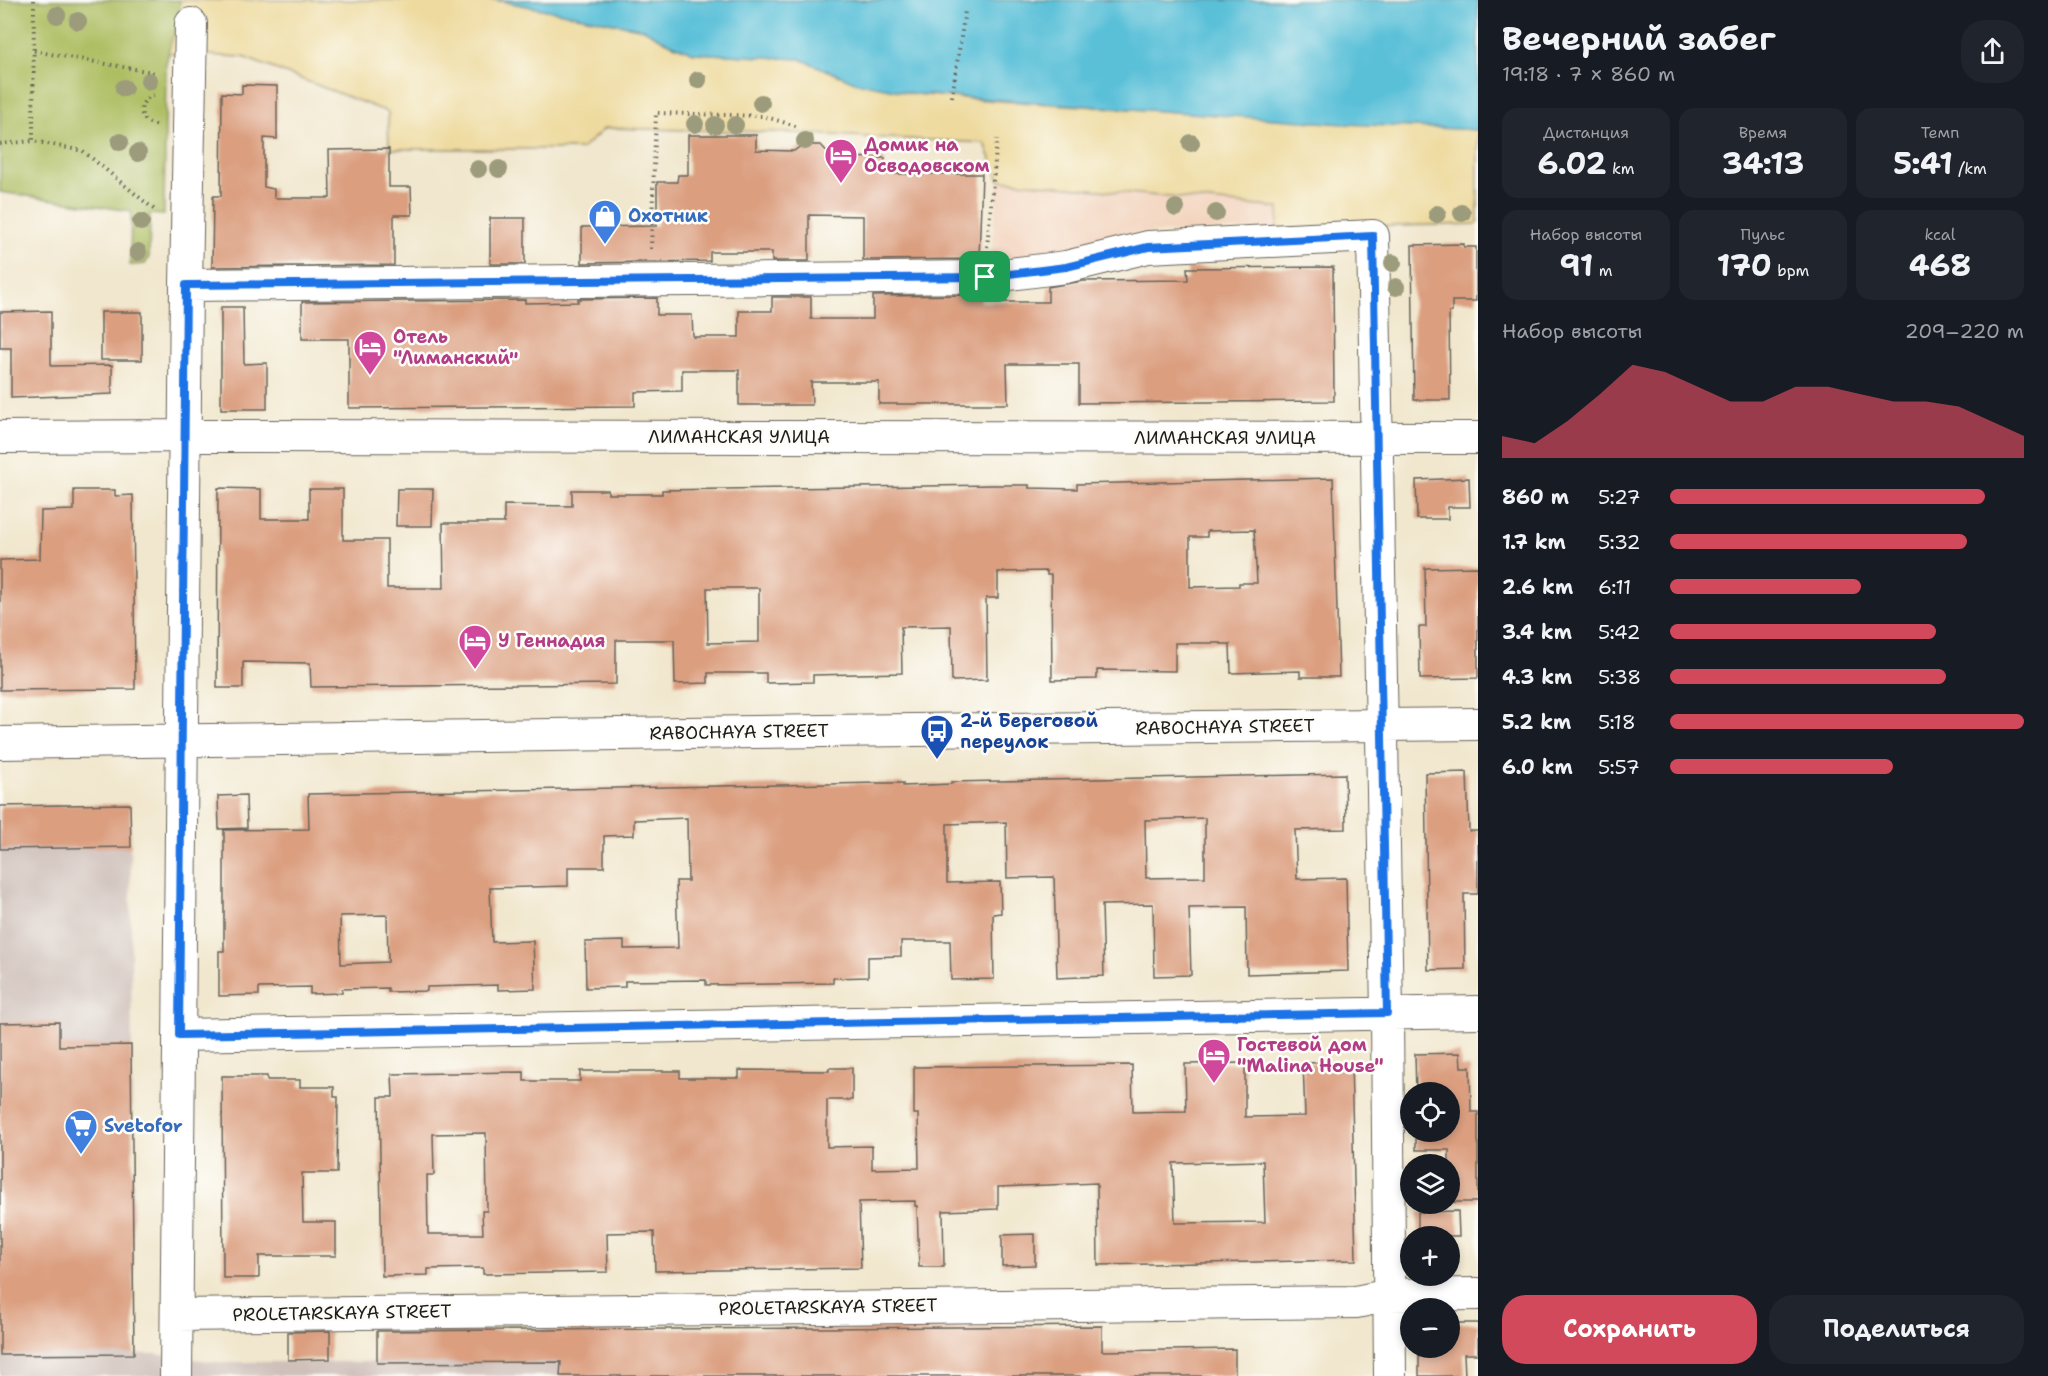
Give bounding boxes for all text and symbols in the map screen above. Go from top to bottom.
text: Вечерний забег [1502,16,1776,61]
button: share [1961,20,2024,83]
text: 19:18 · 7 × 860 m [1502,61,1675,87]
text: Дистанция [1543,122,1629,143]
text: Время [1739,122,1787,143]
text: Темп [1921,122,1959,143]
place label: Домик на Осводовском [864,133,990,178]
hotel icon: Домик на Осводовском [823,137,859,184]
text: 6.02 [1537,143,1606,184]
text: 34:13 [1722,143,1804,184]
text: 5:41 [1893,143,1953,184]
text: km [1606,158,1635,179]
text: /km [1953,158,1987,179]
shop icon: Охотник [587,198,623,245]
place label: Охотник [628,204,708,228]
text: Набор высоты [1530,224,1642,245]
text: Пульс [1741,224,1785,245]
text: kcal [1924,224,1956,245]
text: 91 [1559,245,1593,286]
text: 170 [1717,245,1772,286]
text: 468 [1909,245,1971,286]
pin [959,251,1010,302]
icon: arrive [968,260,1001,293]
text: m [1593,260,1613,281]
text: bpm [1772,260,1809,281]
text: Набор высоты [1502,318,1642,344]
text: 209–220 m [1905,318,2024,344]
place label: Отель "Лиманский" [393,325,518,370]
hotel icon: Отель "Лиманский" [352,329,388,376]
street label: ЛИМАНСКАЯ УЛИЦА [648,425,830,449]
street label: ЛИМАНСКАЯ УЛИЦА [1134,426,1316,450]
text: 860 m [1502,484,1569,510]
text: 5:27 [1598,484,1641,510]
text: 1.7 km [1502,529,1566,555]
text: 5:32 [1598,529,1641,555]
text: 2.6 km [1502,574,1573,600]
text: 6:11 [1598,574,1631,600]
text: 3.4 km [1502,619,1572,645]
text: 5:42 [1598,619,1640,645]
hotel icon: У Геннадия [457,623,493,670]
place label: У Геннадия [498,629,605,653]
text: 4.3 km [1502,664,1572,690]
text: 5:38 [1598,664,1641,690]
place label: 2-й Береговой переулок [960,709,1098,754]
text: 5.2 km [1502,709,1571,735]
text: 5:18 [1598,709,1636,735]
bus stop icon: 2-й Береговой переулок [919,713,955,760]
street label: RABOCHAYA STREET [1135,713,1315,741]
street label: RABOCHAYA STREET [649,718,829,746]
text: 6.0 km [1502,754,1573,780]
text: 5:57 [1598,754,1640,780]
place label: Гостевой дом "Malina House" [1237,1033,1384,1078]
hotel icon: Гостевой дом "Malina House" [1196,1037,1232,1084]
map controls [1400,1082,1460,1358]
button: locate [1400,1082,1460,1142]
supermarket icon: Svetofor [63,1108,99,1155]
place label: Svetofor [104,1114,183,1138]
button: layers [1400,1154,1460,1214]
button: + [1400,1226,1460,1286]
street label: PROLETARSKAYA STREET [718,1293,938,1321]
button: Сохранить [1502,1295,1757,1364]
button: Поделиться [1769,1295,2024,1364]
button: − [1400,1298,1460,1358]
street label: PROLETARSKAYA STREET [232,1299,452,1327]

